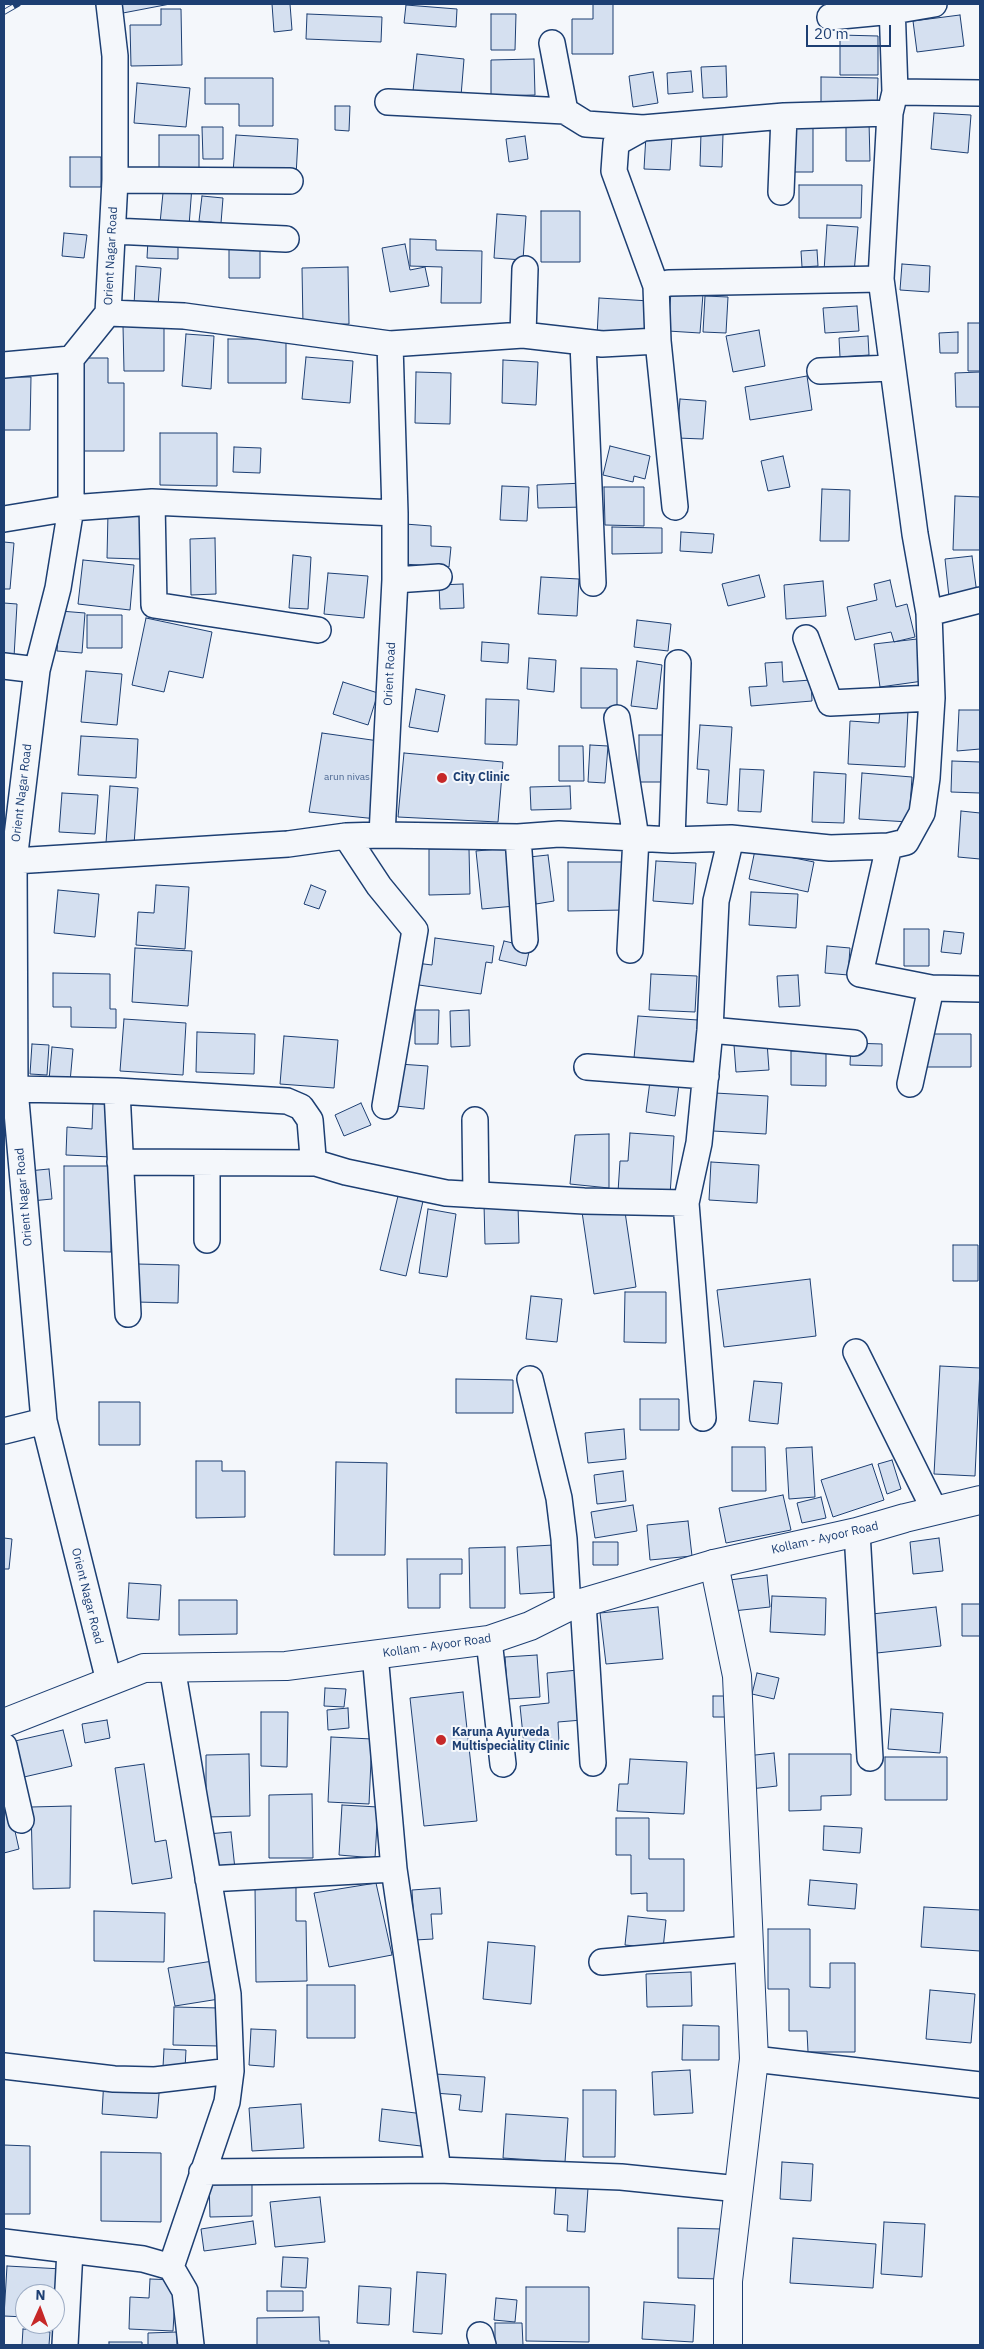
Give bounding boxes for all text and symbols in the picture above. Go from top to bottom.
scale bar [809,15,894,47]
text: 20 m [814,24,849,43]
street label: Orient Nagar Road [101,206,121,306]
street label: Orient Road [381,642,399,706]
street label: Orient Nagar Road [9,743,35,843]
house number: arun nivas [324,771,370,783]
marker: City Clinic [435,771,449,785]
place label: City Clinic [453,771,510,785]
street label: Orient Nagar Road [13,1147,35,1247]
street label: Kollam - Ayoor Road [770,1519,880,1557]
street label: Orient Nagar Road [68,1546,106,1646]
street label: Kollam - Ayoor Road [382,1631,492,1661]
place label: Karuna Ayurveda Multispeciality Clinic [452,1726,570,1754]
marker: Karuna Ayurveda Multispeciality Clinic [434,1733,448,1747]
north arrow [15,2284,65,2334]
text: N [35,2286,46,2304]

